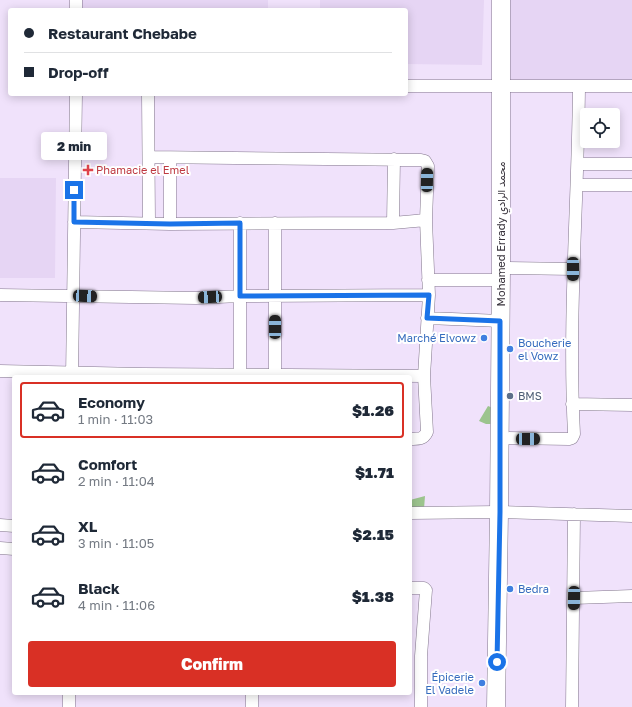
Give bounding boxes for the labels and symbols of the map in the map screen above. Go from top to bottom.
callout: 2 min [41,132,107,160]
street label: Mohamed Errady محمد الرادي [494,161,511,306]
place label: Phamacie el Emel [96,163,190,176]
marker: Phamacie el Emel [83,165,93,175]
car [421,168,433,192]
route end [65,181,83,199]
car [567,257,579,281]
car [73,289,97,303]
car [198,290,222,304]
car [269,315,281,339]
place label: Marché Elvowz [397,331,476,344]
marker: Marché Elvowz [479,333,489,343]
place label: Boucherie el Vowz [518,336,571,362]
marker: Boucherie el Vowz [505,344,515,354]
place label: BMS [518,389,542,402]
marker: BMS [505,391,515,401]
car [516,433,540,445]
place label: Bedra [518,582,549,595]
marker: Bedra [505,584,515,594]
car [568,586,580,610]
route start [488,653,506,671]
place label: Épicerie El Vadele [425,670,474,696]
marker: Épicerie El Vadele [477,678,487,688]

